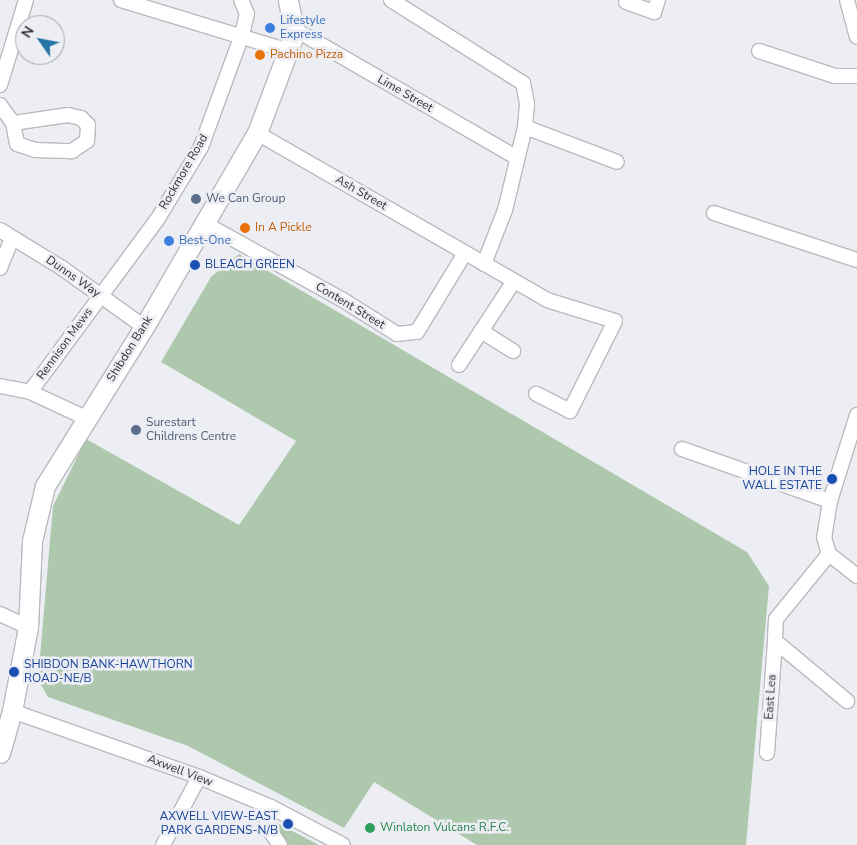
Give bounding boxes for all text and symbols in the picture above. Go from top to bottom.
place label: Lifestyle Express [280,14,326,42]
north arrow [15,15,65,65]
marker: Lifestyle Express [264,22,276,34]
text: N [17,23,39,42]
place label: Pachino Pizza [270,48,343,62]
marker: Pachino Pizza [254,49,266,61]
street label: Lime Street [375,72,435,116]
street label: Rockmore Road [157,132,211,212]
street label: Ash Street [333,172,389,214]
place label: We Can Group [206,192,285,206]
marker: We Can Group [190,193,202,205]
place label: In A Pickle [255,221,312,235]
marker: In A Pickle [239,222,251,234]
place label: Best-One [179,234,231,248]
marker: Best-One [163,235,175,247]
street label: Dunns Way [43,253,103,301]
place label: BLEACH GREEN [205,258,295,272]
marker: BLEACH GREEN [189,259,201,271]
street label: Content Street [313,280,387,332]
street label: Rennison Mews [34,305,96,383]
street label: Shibdon Bank [104,313,156,385]
place label: Surestart Childrens Centre [146,416,236,444]
marker: Surestart Childrens Centre [130,424,142,436]
place label: HOLE IN THE WALL ESTATE [742,465,822,493]
marker: HOLE IN THE WALL ESTATE [826,473,838,485]
place label: SHIBDON BANK-HAWTHORN ROAD-NE/B [24,658,193,686]
marker: SHIBDON BANK-HAWTHORN ROAD-NE/B [8,666,20,678]
street label: East Lea [762,674,780,720]
street label: Axwell View [145,752,215,790]
place label: AXWELL VIEW-EAST PARK GARDENS-N/B [160,810,278,838]
marker: AXWELL VIEW-EAST PARK GARDENS-N/B [282,818,294,830]
place label: Winlaton Vulcans R.F.C. [380,821,509,835]
marker: Winlaton Vulcans R.F.C. [364,822,376,834]

